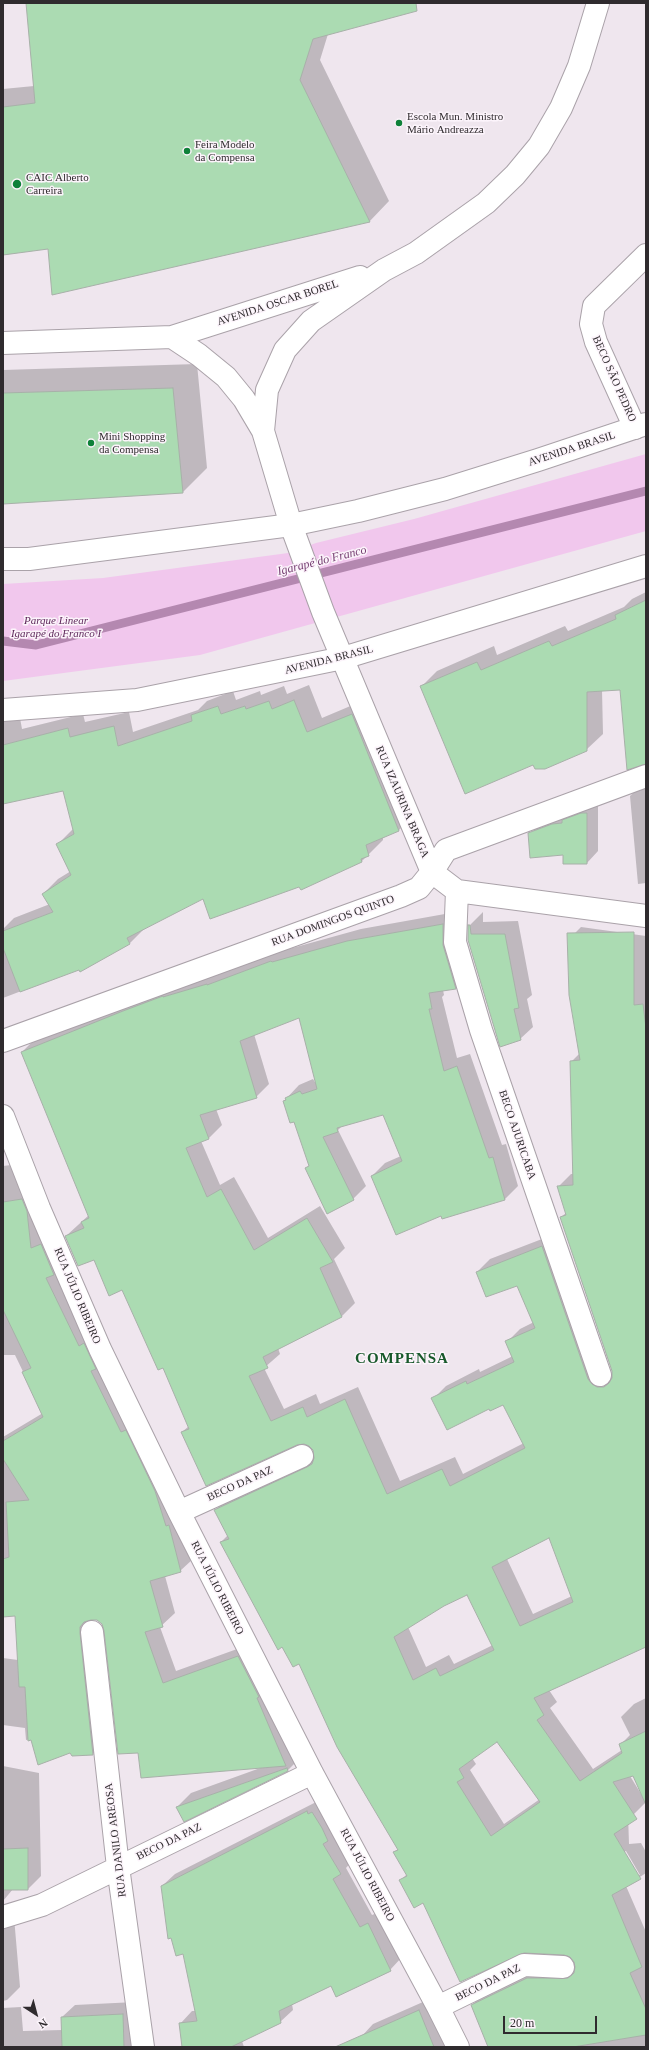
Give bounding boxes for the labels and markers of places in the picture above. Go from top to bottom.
place label: Escola Mun. Ministro Mário Andreazza [407,110,503,136]
marker: Escola Mun. Ministro Mário Andreazza [394,118,404,128]
place label: Feira Modelo da Compensa [195,138,255,164]
marker: Feira Modelo da Compensa [182,146,192,156]
place label: CAIC Alberto Carreira [26,171,89,197]
marker: CAIC Alberto Carreira [11,178,23,190]
place label: Mini Shopping da Compensa [99,430,165,456]
marker: Mini Shopping da Compensa [86,438,96,448]

